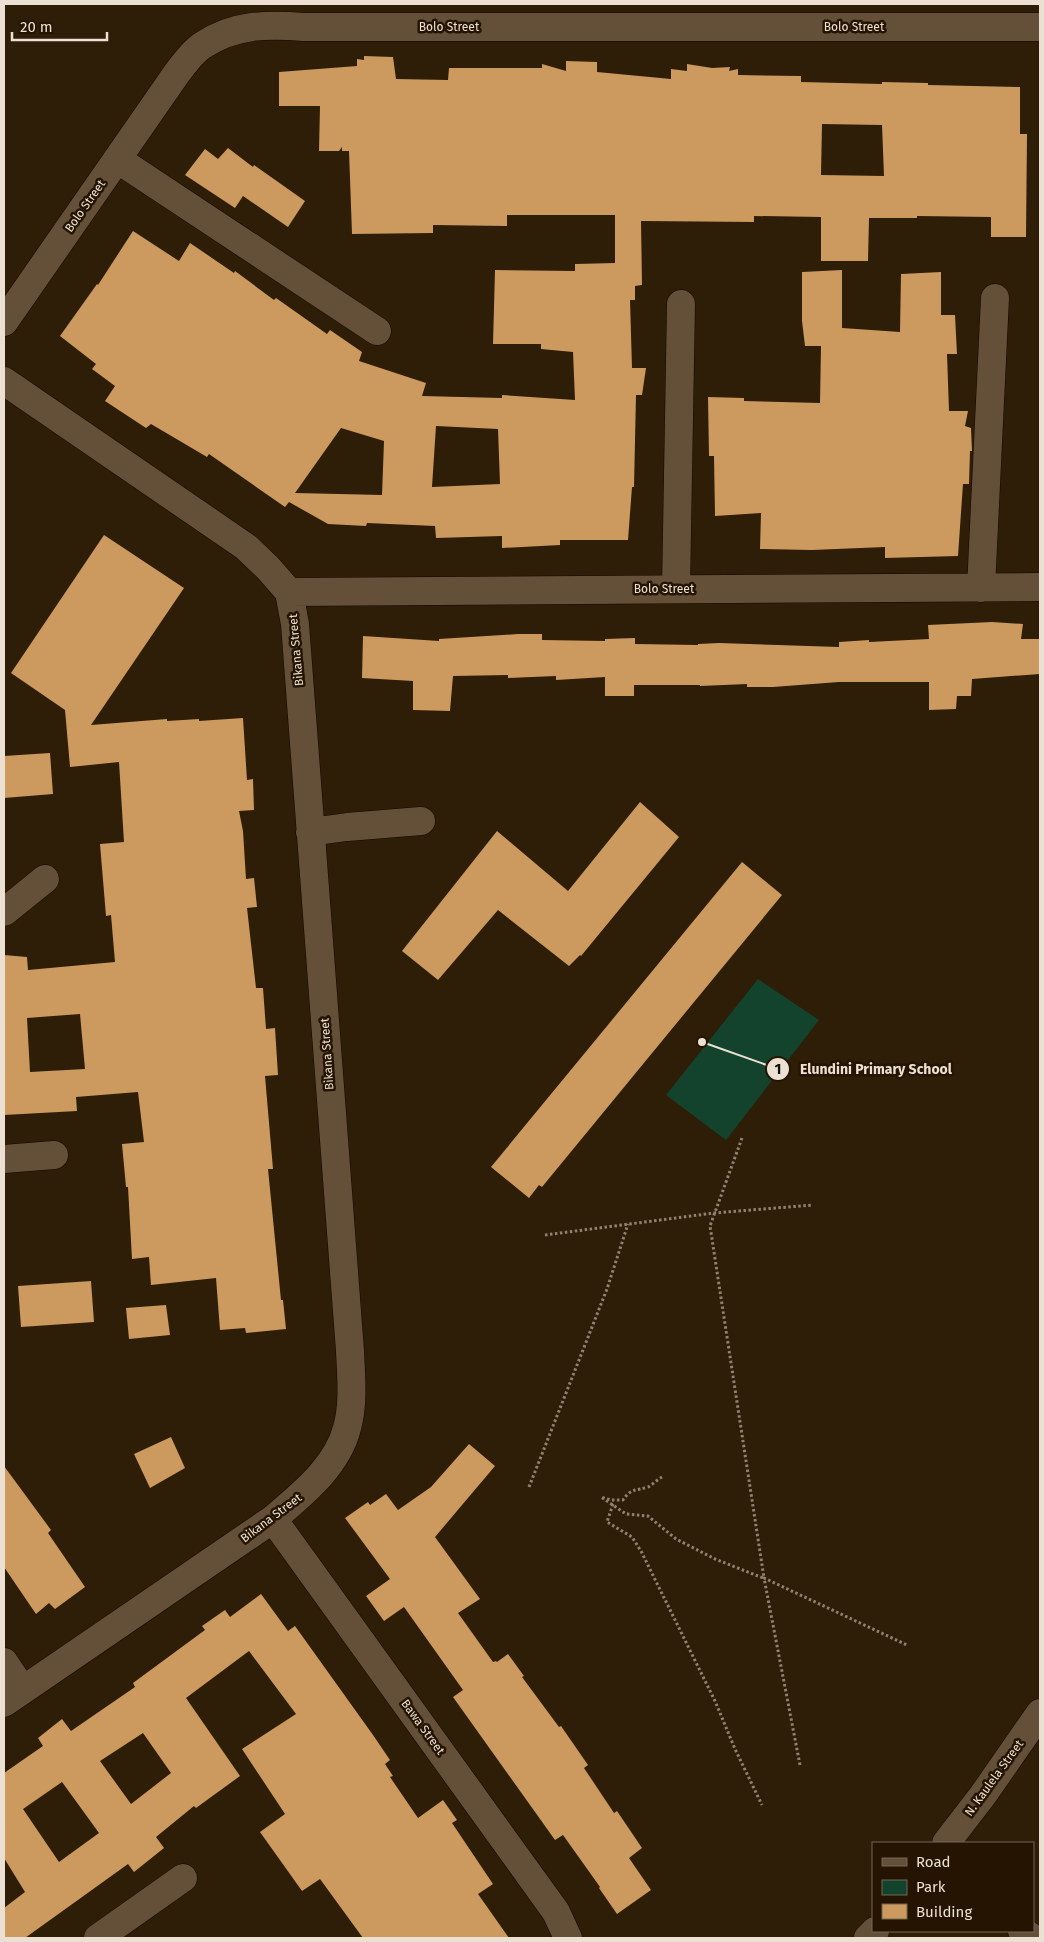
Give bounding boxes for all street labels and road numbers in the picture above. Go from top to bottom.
street label: Bolo Street [419,20,480,34]
street label: Bolo Street [824,20,885,34]
street label: Bolo Street [62,177,108,235]
street label: Bolo Street [634,582,695,596]
street label: Bikana Street [286,613,306,687]
street label: Bikana Street [317,1017,337,1091]
street label: Bikana Street [238,1490,305,1545]
street label: Bawa Street [398,1697,448,1758]
street label: N. Kaulela Street [962,1737,1027,1819]

